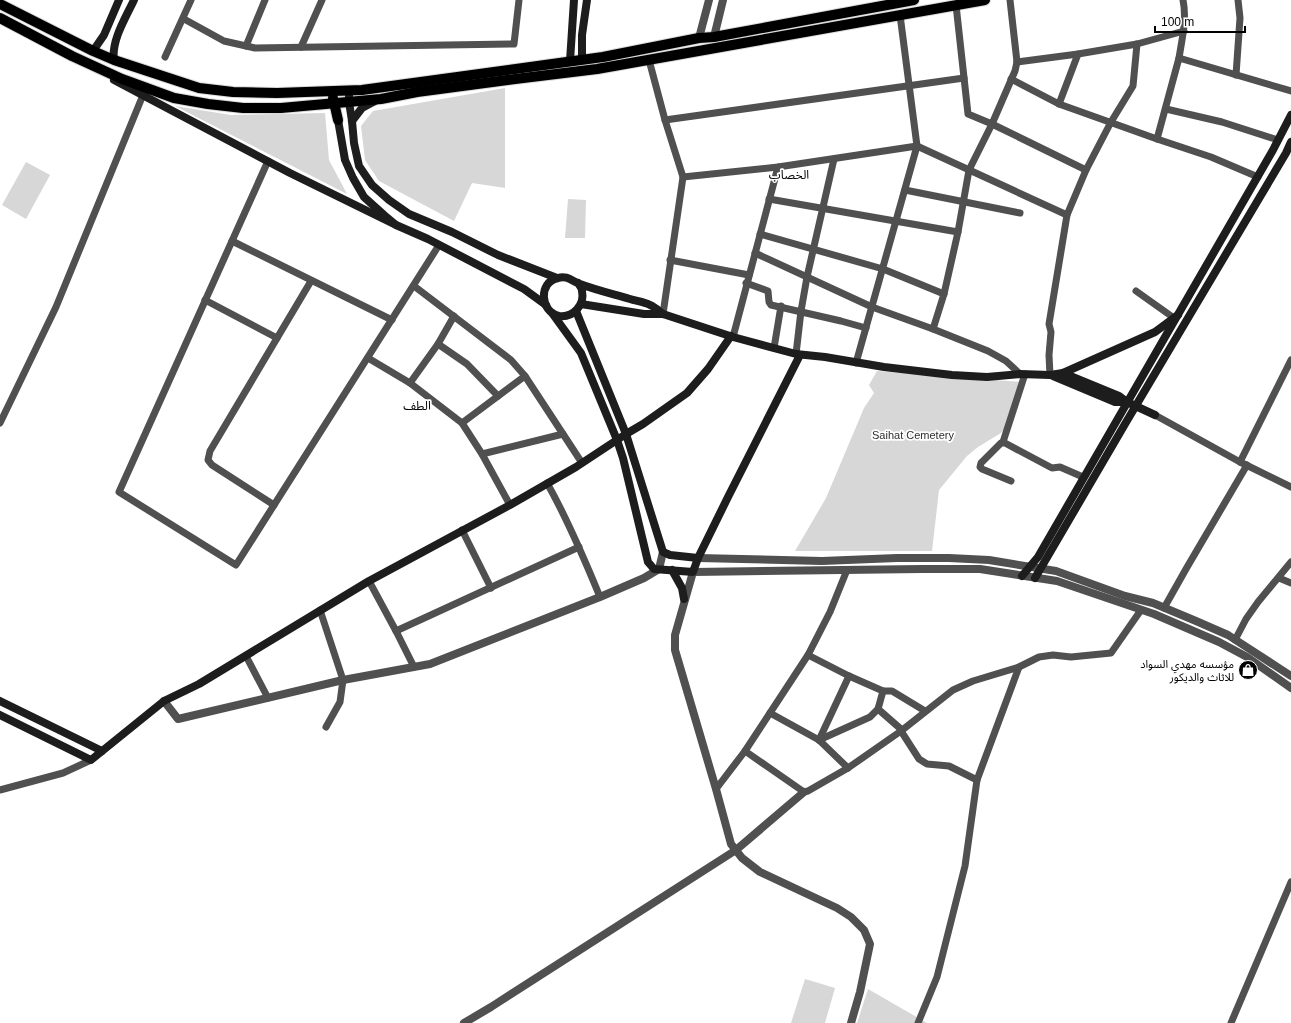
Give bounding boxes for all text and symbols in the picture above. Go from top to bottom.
scale bar [1155,8,1245,34]
text: 100 m [1161,15,1194,29]
district label: الخصاب [769,168,809,182]
district label: الطف [403,399,431,413]
park label: Saihat Cemetery [872,429,954,441]
place label: مؤسسه مهدي السواد للاثاث والديكور [1140,658,1234,684]
shop icon: مؤسسه مهدي السواد للاثاث والديكور [1237,659,1259,681]

